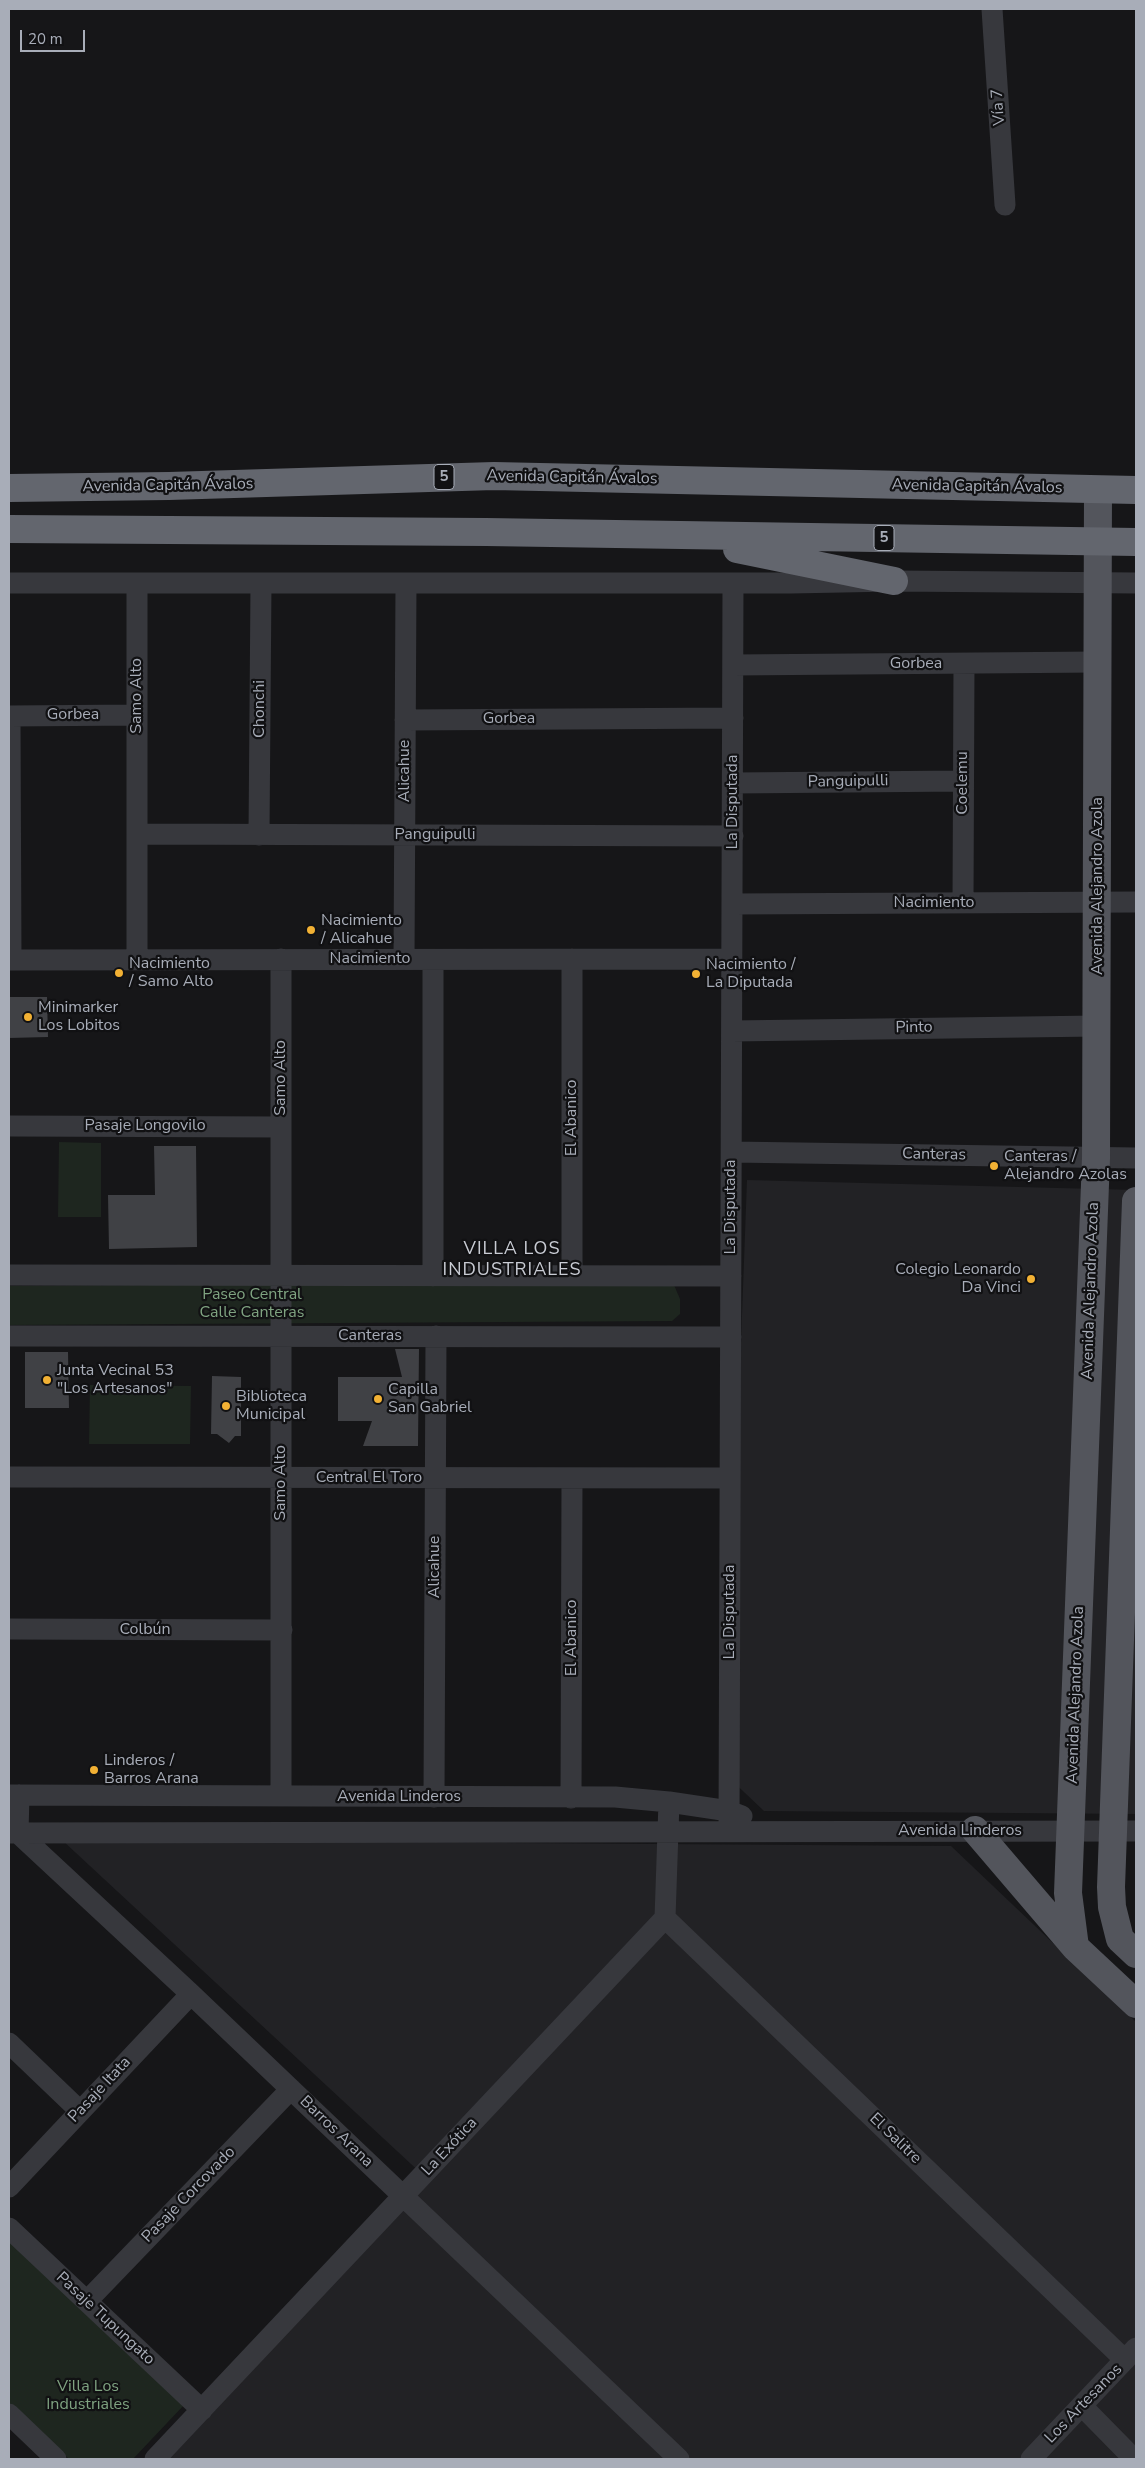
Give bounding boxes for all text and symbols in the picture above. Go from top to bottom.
scale bar [22,20,88,52]
text: 20 m [28,29,63,49]
street label: Vía 7 [988,88,1010,126]
road number: 5 [434,464,454,490]
street label: Avenida Capitán Ávalos [486,467,658,489]
street label: Avenida Capitán Ávalos [82,475,254,497]
street label: Avenida Capitán Ávalos [891,476,1063,498]
road number: 5 [874,526,894,550]
street label: Gorbea [890,654,942,674]
street label: Samo Alto [127,658,147,734]
street label: Chonchi [250,680,270,738]
street label: Gorbea [47,705,99,725]
street label: Gorbea [483,709,535,729]
street label: Alicahue [395,740,415,802]
street label: Coelemu [953,751,973,815]
street label: La Disputada [723,755,743,849]
street label: Panguipulli [807,772,889,792]
street label: Avenida Alejandro Azola [1088,797,1108,975]
street label: Panguipulli [395,825,475,845]
street label: Nacimiento [894,893,974,913]
place label: Nacimiento / Alicahue [321,911,402,949]
marker: Nacimiento / Alicahue [305,924,317,936]
street label: Nacimiento [330,949,410,969]
place label: Nacimiento / Samo Alto [129,954,213,992]
place label: Nacimiento / La Diputada [706,955,796,993]
marker: Nacimiento / Samo Alto [113,967,125,979]
marker: Nacimiento / La Diputada [690,968,702,980]
place label: Minimarker Los Lobitos [38,998,120,1036]
marker: Minimarker Los Lobitos [22,1011,34,1023]
street label: Pinto [895,1018,933,1038]
street label: Samo Alto [271,1040,291,1116]
street label: El Abanico [562,1080,582,1156]
street label: Pasaje Longovilo [84,1116,206,1136]
street label: Canteras [902,1145,966,1165]
place label: Canteras / Alejandro Azolas [1004,1147,1127,1185]
street label: La Disputada [721,1160,741,1254]
marker: Canteras / Alejandro Azolas [988,1160,1000,1172]
street label: Avenida Alejandro Azola [1078,1202,1104,1380]
district label: VILLA LOS INDUSTRIALES [441,1239,583,1282]
place label: Colegio Leonardo Da Vinci [895,1260,1021,1298]
marker: Colegio Leonardo Da Vinci [1025,1273,1037,1285]
park label: Paseo Central Calle Canteras [200,1285,304,1323]
street label: Canteras [338,1326,402,1346]
place label: Junta Vecinal 53 "Los Artesanos" [57,1361,174,1399]
marker: Junta Vecinal 53 "Los Artesanos" [41,1374,53,1386]
place label: Capilla San Gabriel [388,1380,472,1418]
place label: Biblioteca Municipal [236,1387,307,1425]
marker: Capilla San Gabriel [372,1393,384,1405]
marker: Biblioteca Municipal [220,1400,232,1412]
street label: Samo Alto [271,1445,291,1521]
street label: Central El Toro [316,1468,422,1488]
street label: Alicahue [425,1536,445,1598]
street label: La Disputada [720,1565,740,1659]
street label: El Abanico [562,1600,582,1676]
street label: Avenida Alejandro Azola [1063,1606,1089,1784]
street label: Colbún [119,1620,171,1640]
place label: Linderos / Barros Arana [104,1751,199,1789]
marker: Linderos / Barros Arana [88,1764,100,1776]
street label: Avenida Linderos [337,1787,461,1807]
street label: Avenida Linderos [898,1821,1022,1841]
street label: Pasaje Itata [65,2053,135,2127]
street label: Barros Arana [295,2092,377,2172]
street label: El Salitre [865,2110,925,2168]
street label: La Exótica [418,2114,482,2180]
street label: Pasaje Corcovado [138,2143,240,2247]
street label: Pasaje Tupungato [52,2268,158,2370]
street label: Los Artesanos [1041,2360,1127,2448]
park label: Villa Los Industriales [46,2377,130,2415]

